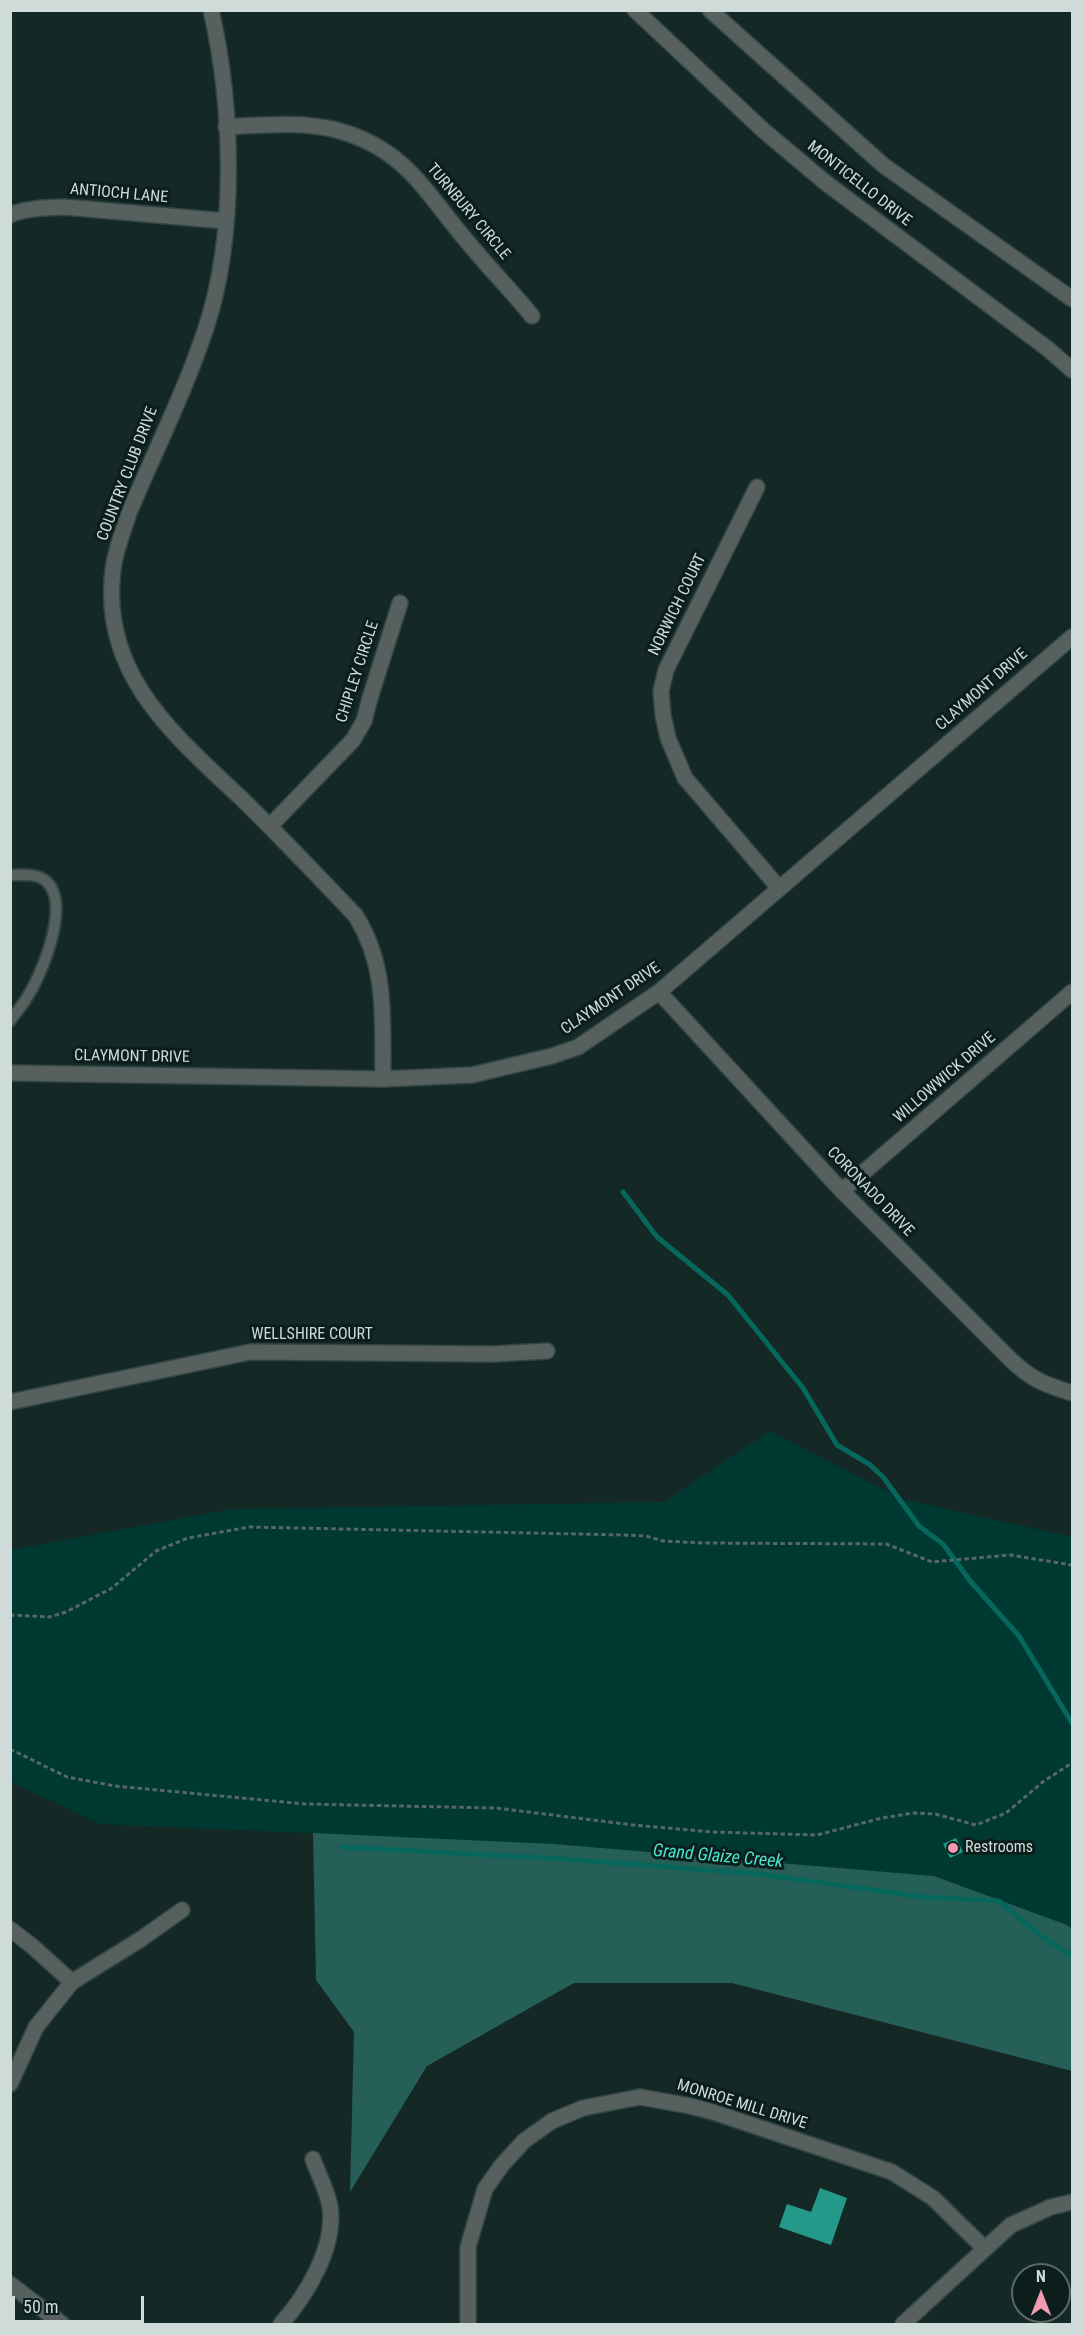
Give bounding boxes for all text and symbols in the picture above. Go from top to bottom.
street label: MONTICELLO DRIVE [803,137,915,231]
street label: TURNBURY CIRCLE [422,160,514,264]
street label: ANTIOCH LANE [69,180,169,208]
street label: COUNTRY CLUB DRIVE [94,404,162,544]
street label: NORWICH COURT [645,551,711,659]
street label: CHIPLEY CIRCLE [333,619,383,725]
street label: CLAYMONT DRIVE [932,645,1032,735]
street label: CLAYMONT DRIVE [558,959,664,1039]
street label: WILLOWWICK DRIVE [890,1028,1000,1128]
street label: CLAYMONT DRIVE [74,1046,190,1068]
street label: CORONADO DRIVE [822,1143,918,1241]
street label: WELLSHIRE COURT [251,1325,373,1345]
place label: Restrooms [965,1838,1033,1858]
water label: Grand Glaize Creek [652,1841,784,1873]
marker: Restrooms [946,1841,960,1855]
street label: MONROE MILL DRIVE [675,2076,809,2134]
north arrow [1011,2263,1071,2323]
text: N [1036,2267,1046,2286]
scale bar [15,2284,147,2322]
text: 50 m [23,2296,58,2317]

